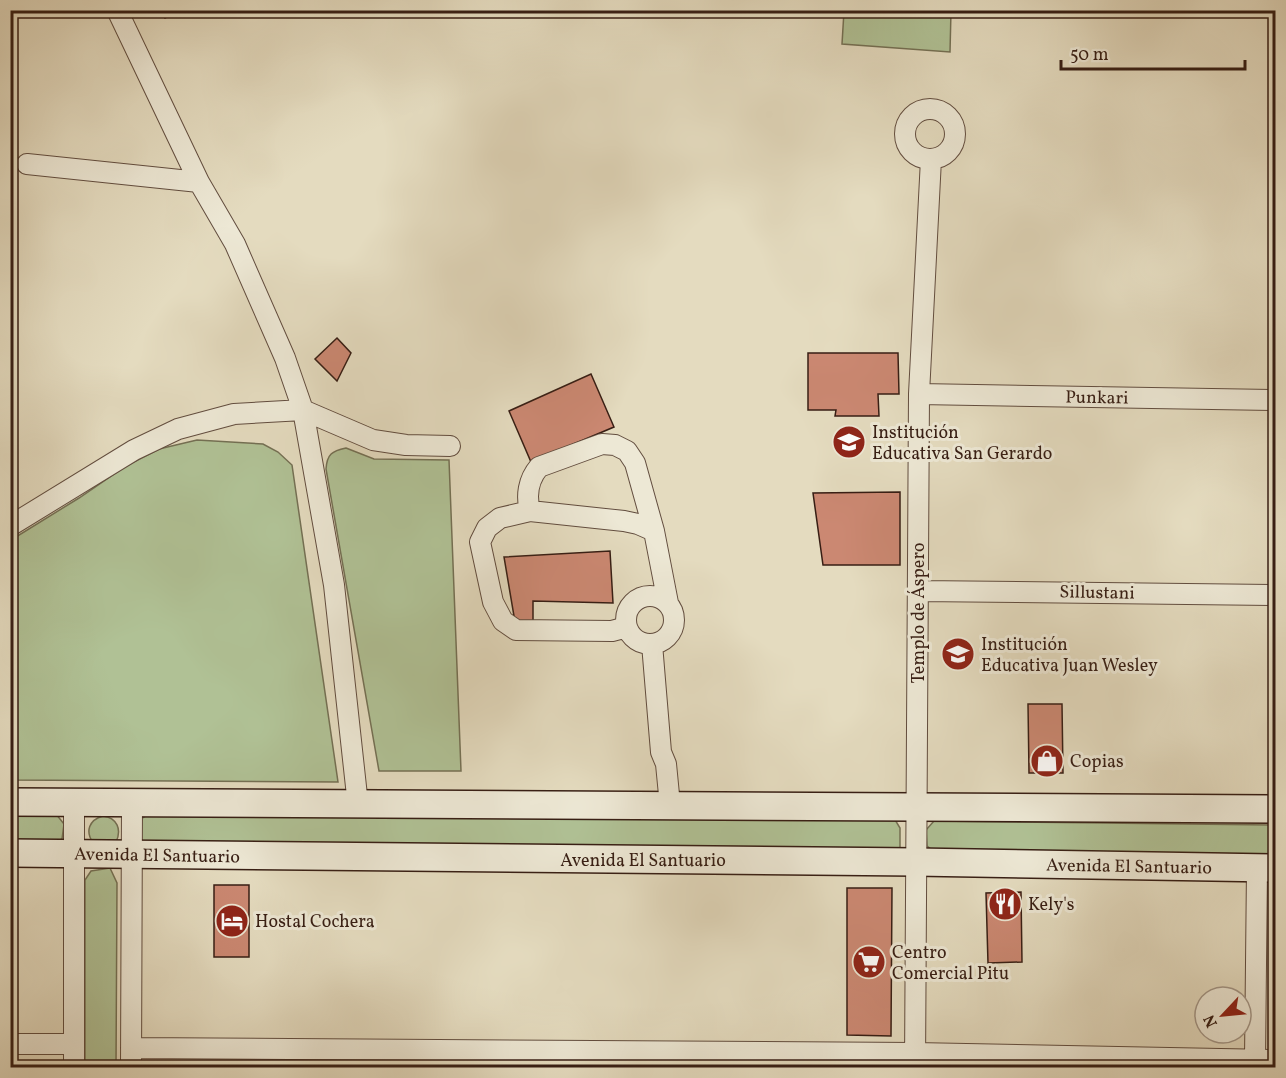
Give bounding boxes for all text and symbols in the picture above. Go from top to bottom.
scale bar [1061,33,1246,71]
text: 50 m [1070,43,1109,68]
street label: Punkari [1065,385,1129,412]
place label: Institución Educativa San Gerardo [872,421,1052,467]
school or university icon: Institución Educativa San Gerardo [831,424,867,460]
street label: Templo de Áspero [907,542,932,684]
street label: Sillustani [1059,580,1135,607]
place label: Institución Educativa Juan Wesley [981,633,1158,679]
school or university icon: Institución Educativa Juan Wesley [940,636,976,672]
shop icon: Copias [1029,743,1065,779]
place label: Copias [1070,750,1124,775]
street label: Avenida El Santuario [74,843,240,870]
street label: Avenida El Santuario [560,849,726,874]
street label: Avenida El Santuario [1046,854,1212,881]
restaurant icon: Kely's [987,886,1023,922]
place label: Kely's [1028,893,1074,918]
hotel icon: Hostal Cochera [214,903,250,939]
place label: Hostal Cochera [255,910,375,935]
place label: Centro Comercial Pitu [892,941,1009,987]
supermarket icon: Centro Comercial Pitu [851,944,887,980]
north arrow [1193,985,1253,1045]
text: N [1199,1010,1224,1031]

